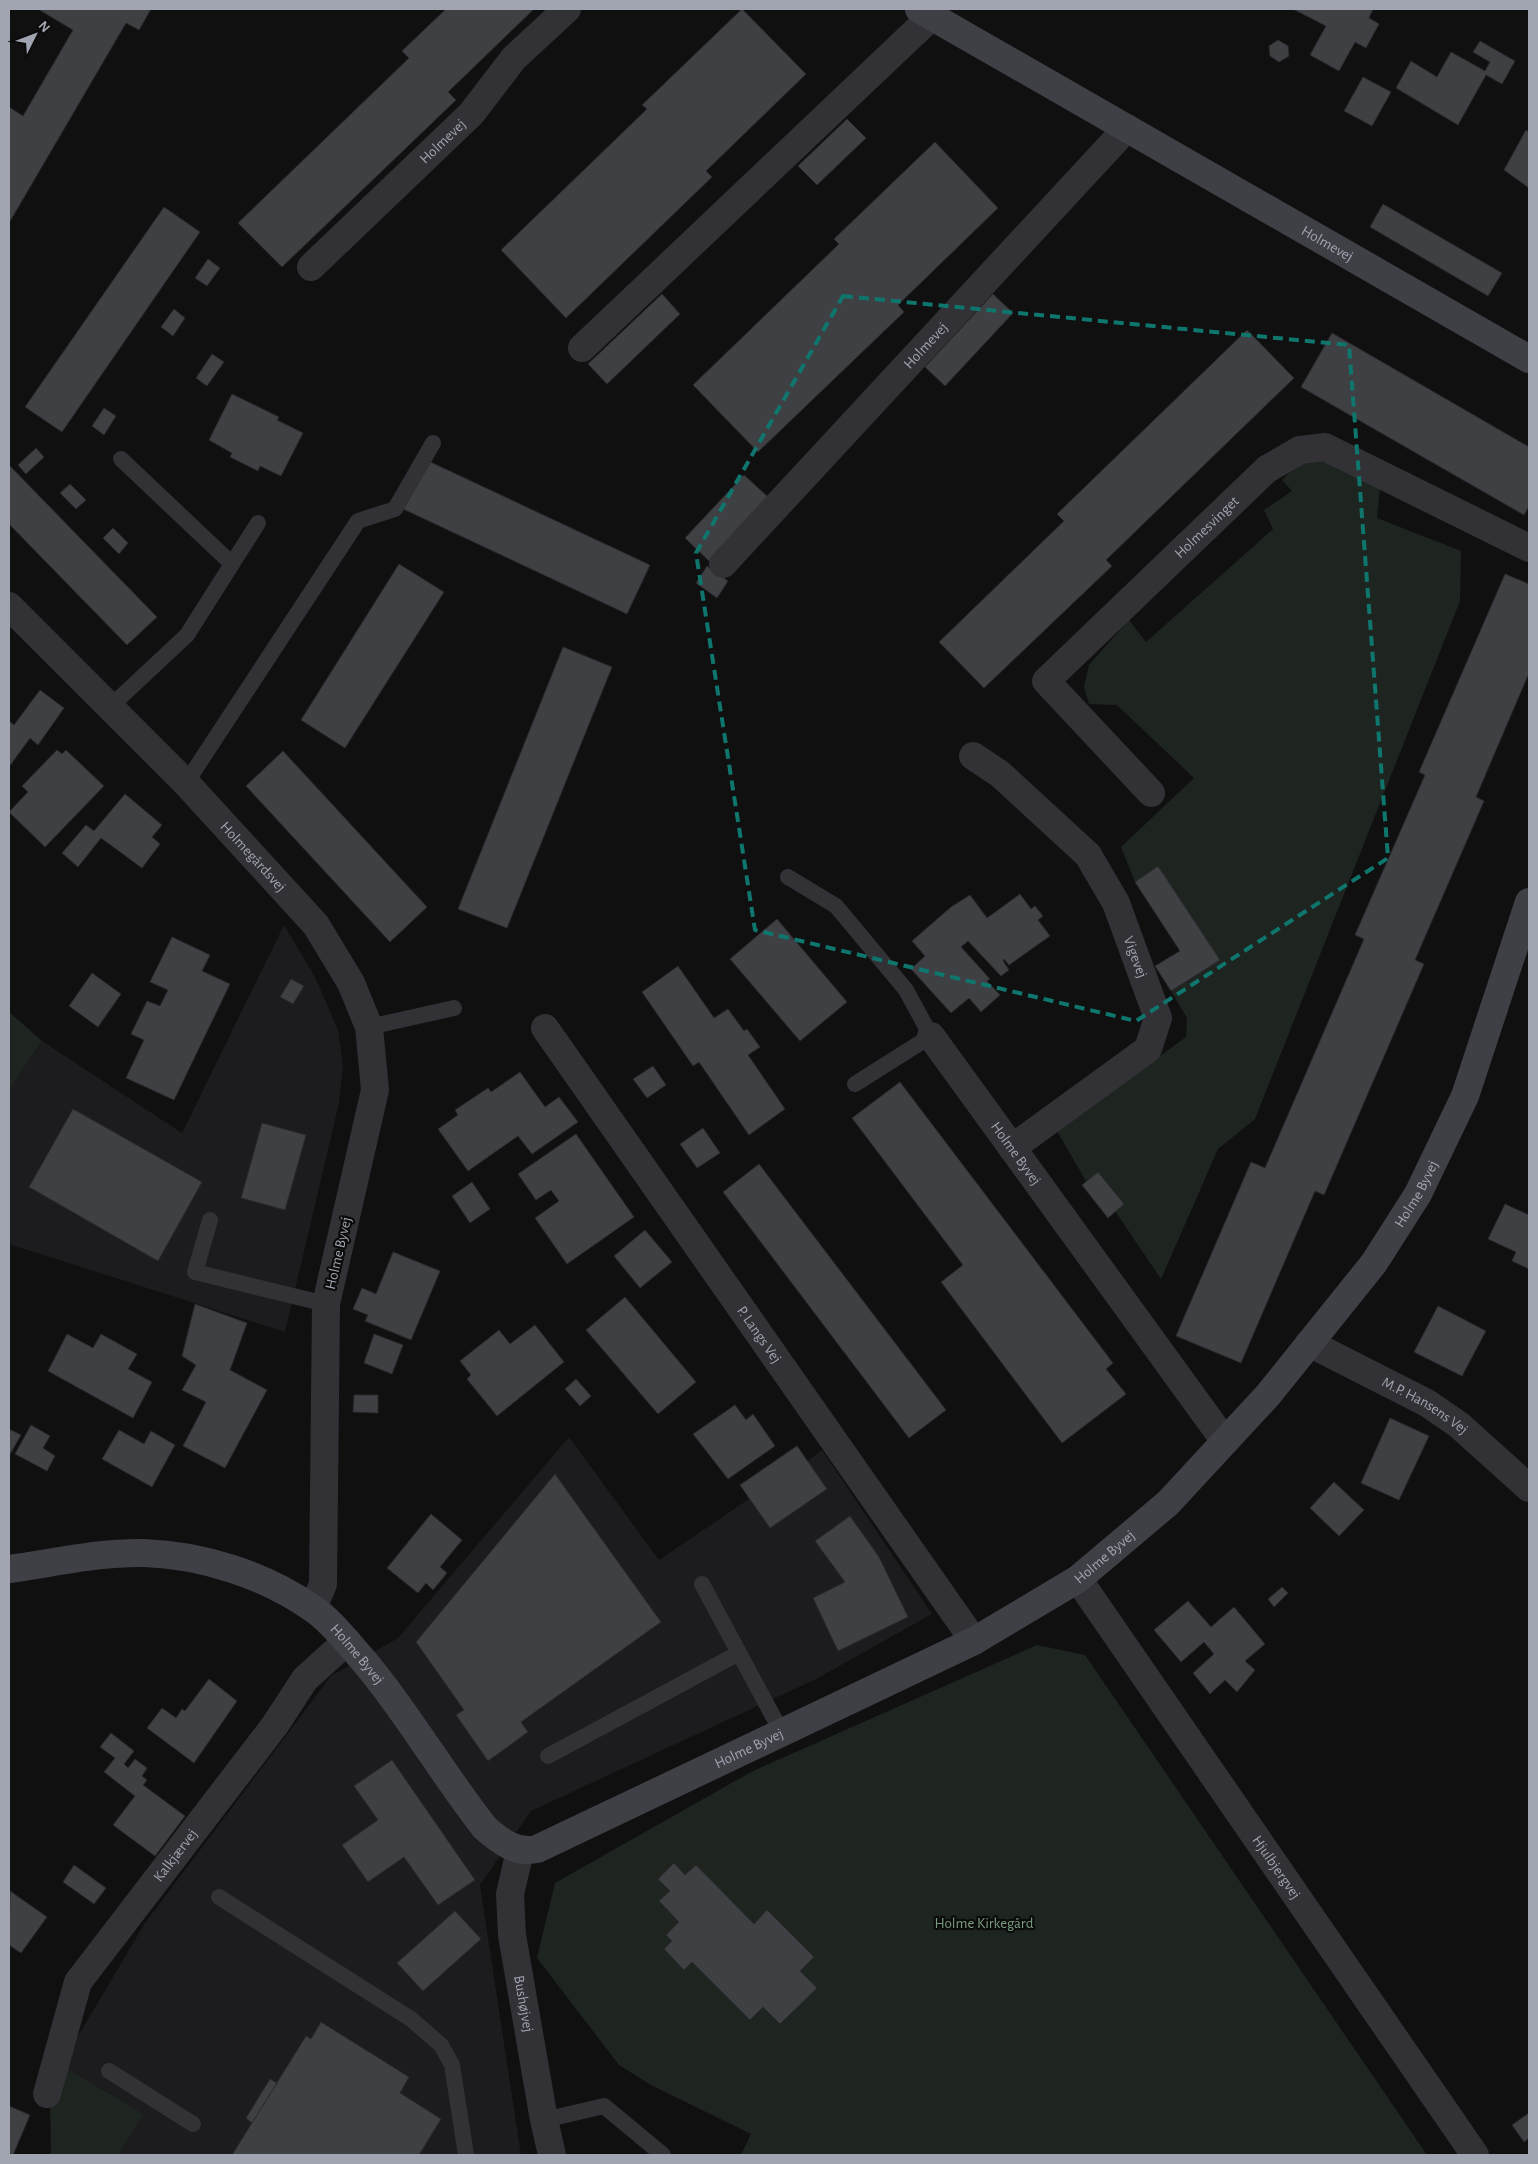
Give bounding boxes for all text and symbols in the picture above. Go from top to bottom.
north arrow [10,10,60,60]
text: N [35,19,52,35]
street label: Holmevej [417,116,469,167]
street label: Holmevej [1299,223,1356,265]
street label: Holmevej [901,320,951,372]
street label: Holmesvinget [1172,493,1242,561]
street label: Holmegårdsvej [217,819,289,895]
street label: Vigevej [1121,934,1150,980]
street label: Holme Byvej [988,1119,1044,1188]
street label: Holme Byvej [1392,1158,1441,1230]
street label: Holme Byvej [323,1215,354,1291]
street label: P. Langs Vej [734,1303,784,1366]
street label: M.P. Hansens Vej [1379,1374,1471,1437]
street label: Holme Byvej [1072,1528,1138,1587]
street label: Holme Byvej [327,1621,387,1687]
street label: Holme Byvej [712,1726,786,1771]
street label: Kalkjærvej [151,1826,200,1885]
street label: Hjulbjergvej [1249,1833,1303,1902]
park label: Holme Kirkegård [935,1916,1034,1931]
street label: Bushøjvej [511,1974,536,2033]

